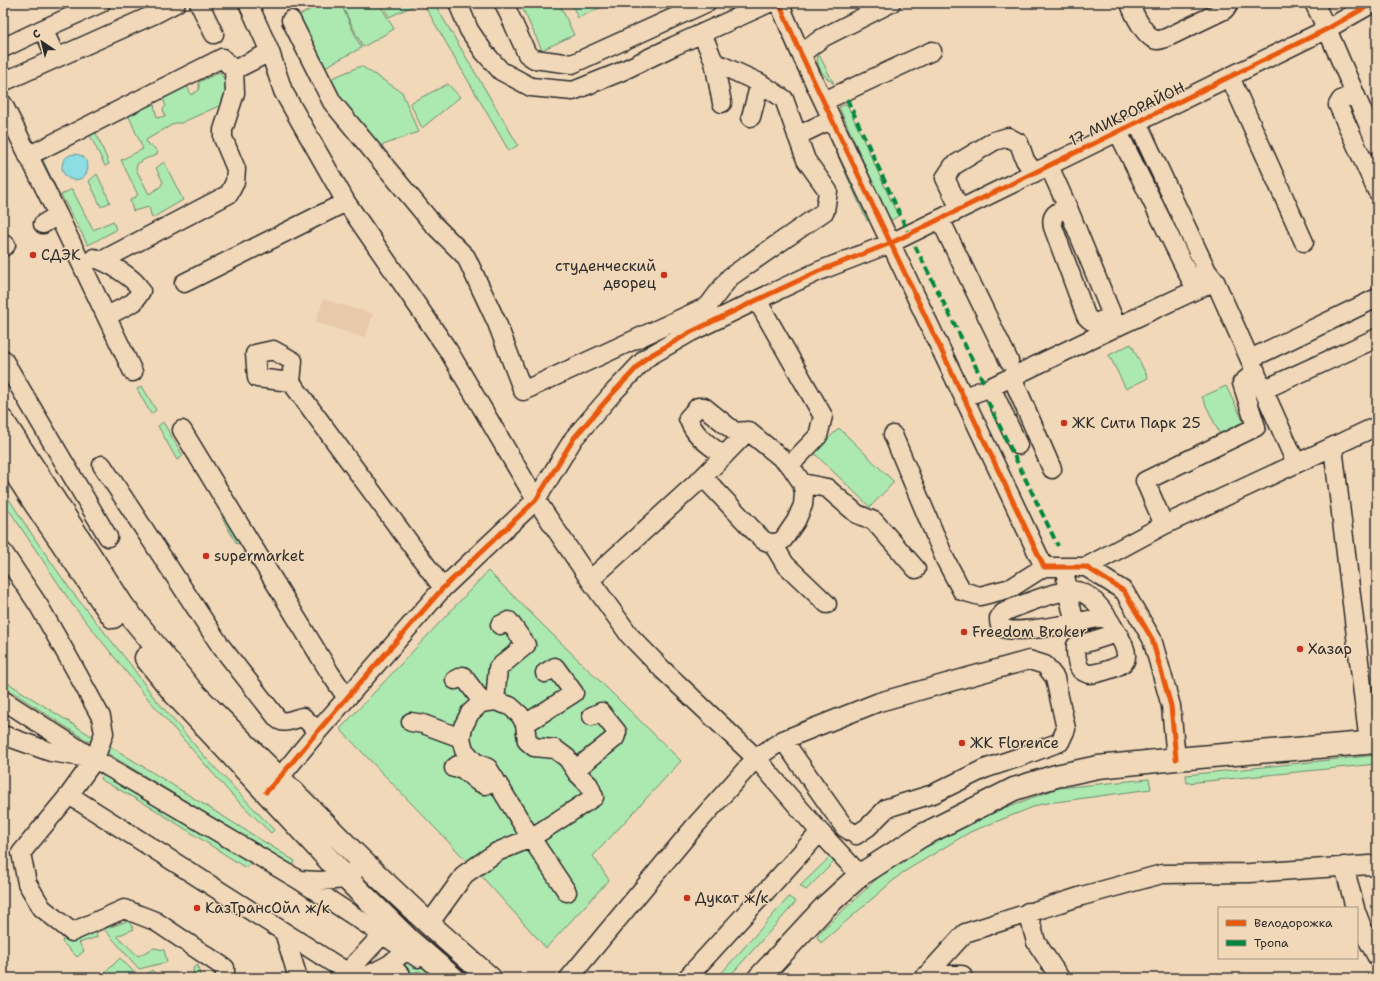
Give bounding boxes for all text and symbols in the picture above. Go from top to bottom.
north arrow [22,22,62,62]
text: С [29,26,44,42]
street label: 17 МИКРОРАЙОН [1065,76,1188,151]
place label: СДЭК [41,245,81,265]
marker: СДЭК [28,250,38,260]
place label: студенческий дворец [555,256,656,293]
marker: студенческий дворец [659,270,669,280]
place label: ЖК Сити Парк 25 [1072,413,1201,433]
marker: ЖК Сити Парк 25 [1059,418,1069,428]
place label: supermarket [214,546,305,566]
marker: supermarket [201,551,211,561]
place label: Freedom Broker [972,622,1087,642]
marker: Freedom Broker [959,627,969,637]
place label: Хазар [1308,639,1352,659]
marker: Хазар [1295,644,1305,654]
place label: ЖК Florence [970,733,1059,753]
marker: ЖК Florence [957,738,967,748]
place label: Дукат ж/к [695,888,768,908]
marker: Дукат ж/к [682,893,692,903]
place label: КазТрансОйл ж/к [205,898,330,918]
marker: КазТрансОйл ж/к [192,903,202,913]
legend [1218,907,1358,959]
text: Велодорожка [1254,915,1333,931]
text: Тропа [1254,935,1289,951]

